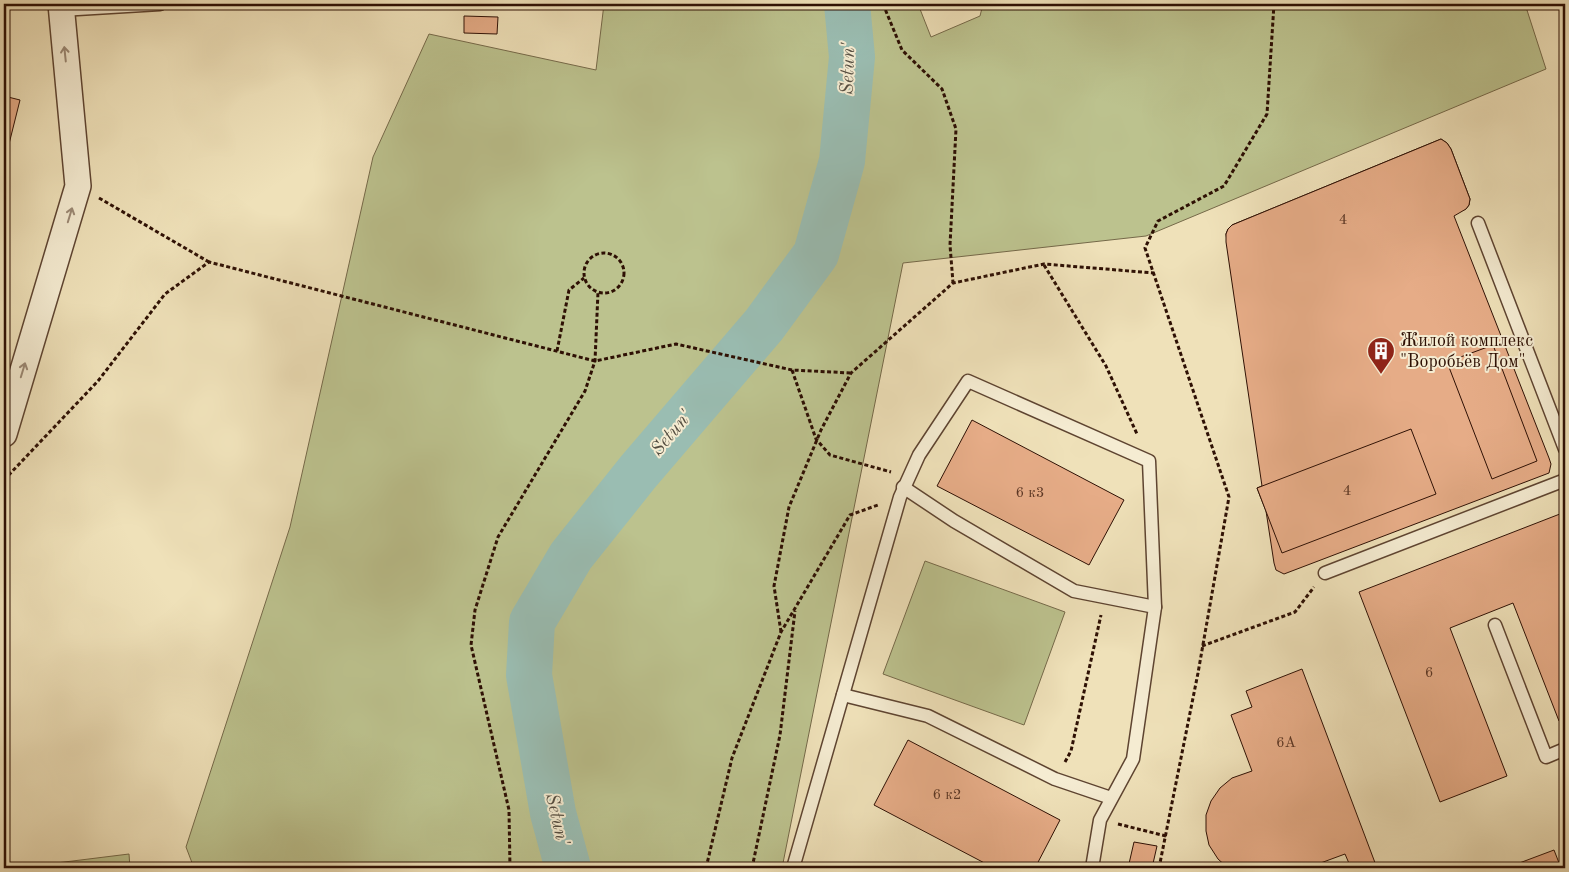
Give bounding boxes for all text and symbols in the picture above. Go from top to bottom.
water label: Setun' [839,41,859,95]
one-way arrow [61,46,70,62]
one-way arrow [65,207,75,223]
house number: 4 [1339,213,1347,228]
place label: Жилой комплекс "Воробьёв Дом" [1400,332,1533,371]
building icon: Жилой комплекс "Воробьёв Дом" [1366,336,1396,375]
one-way arrow [18,363,28,379]
water label: Setun' [648,407,697,460]
house number: 4 [1343,484,1351,499]
house number: 6 к3 [1015,486,1045,501]
house number: 6 [1425,666,1433,681]
house number: 6А [1276,736,1297,751]
house number: 6 к2 [932,788,962,803]
water label: Setun' [541,792,571,848]

